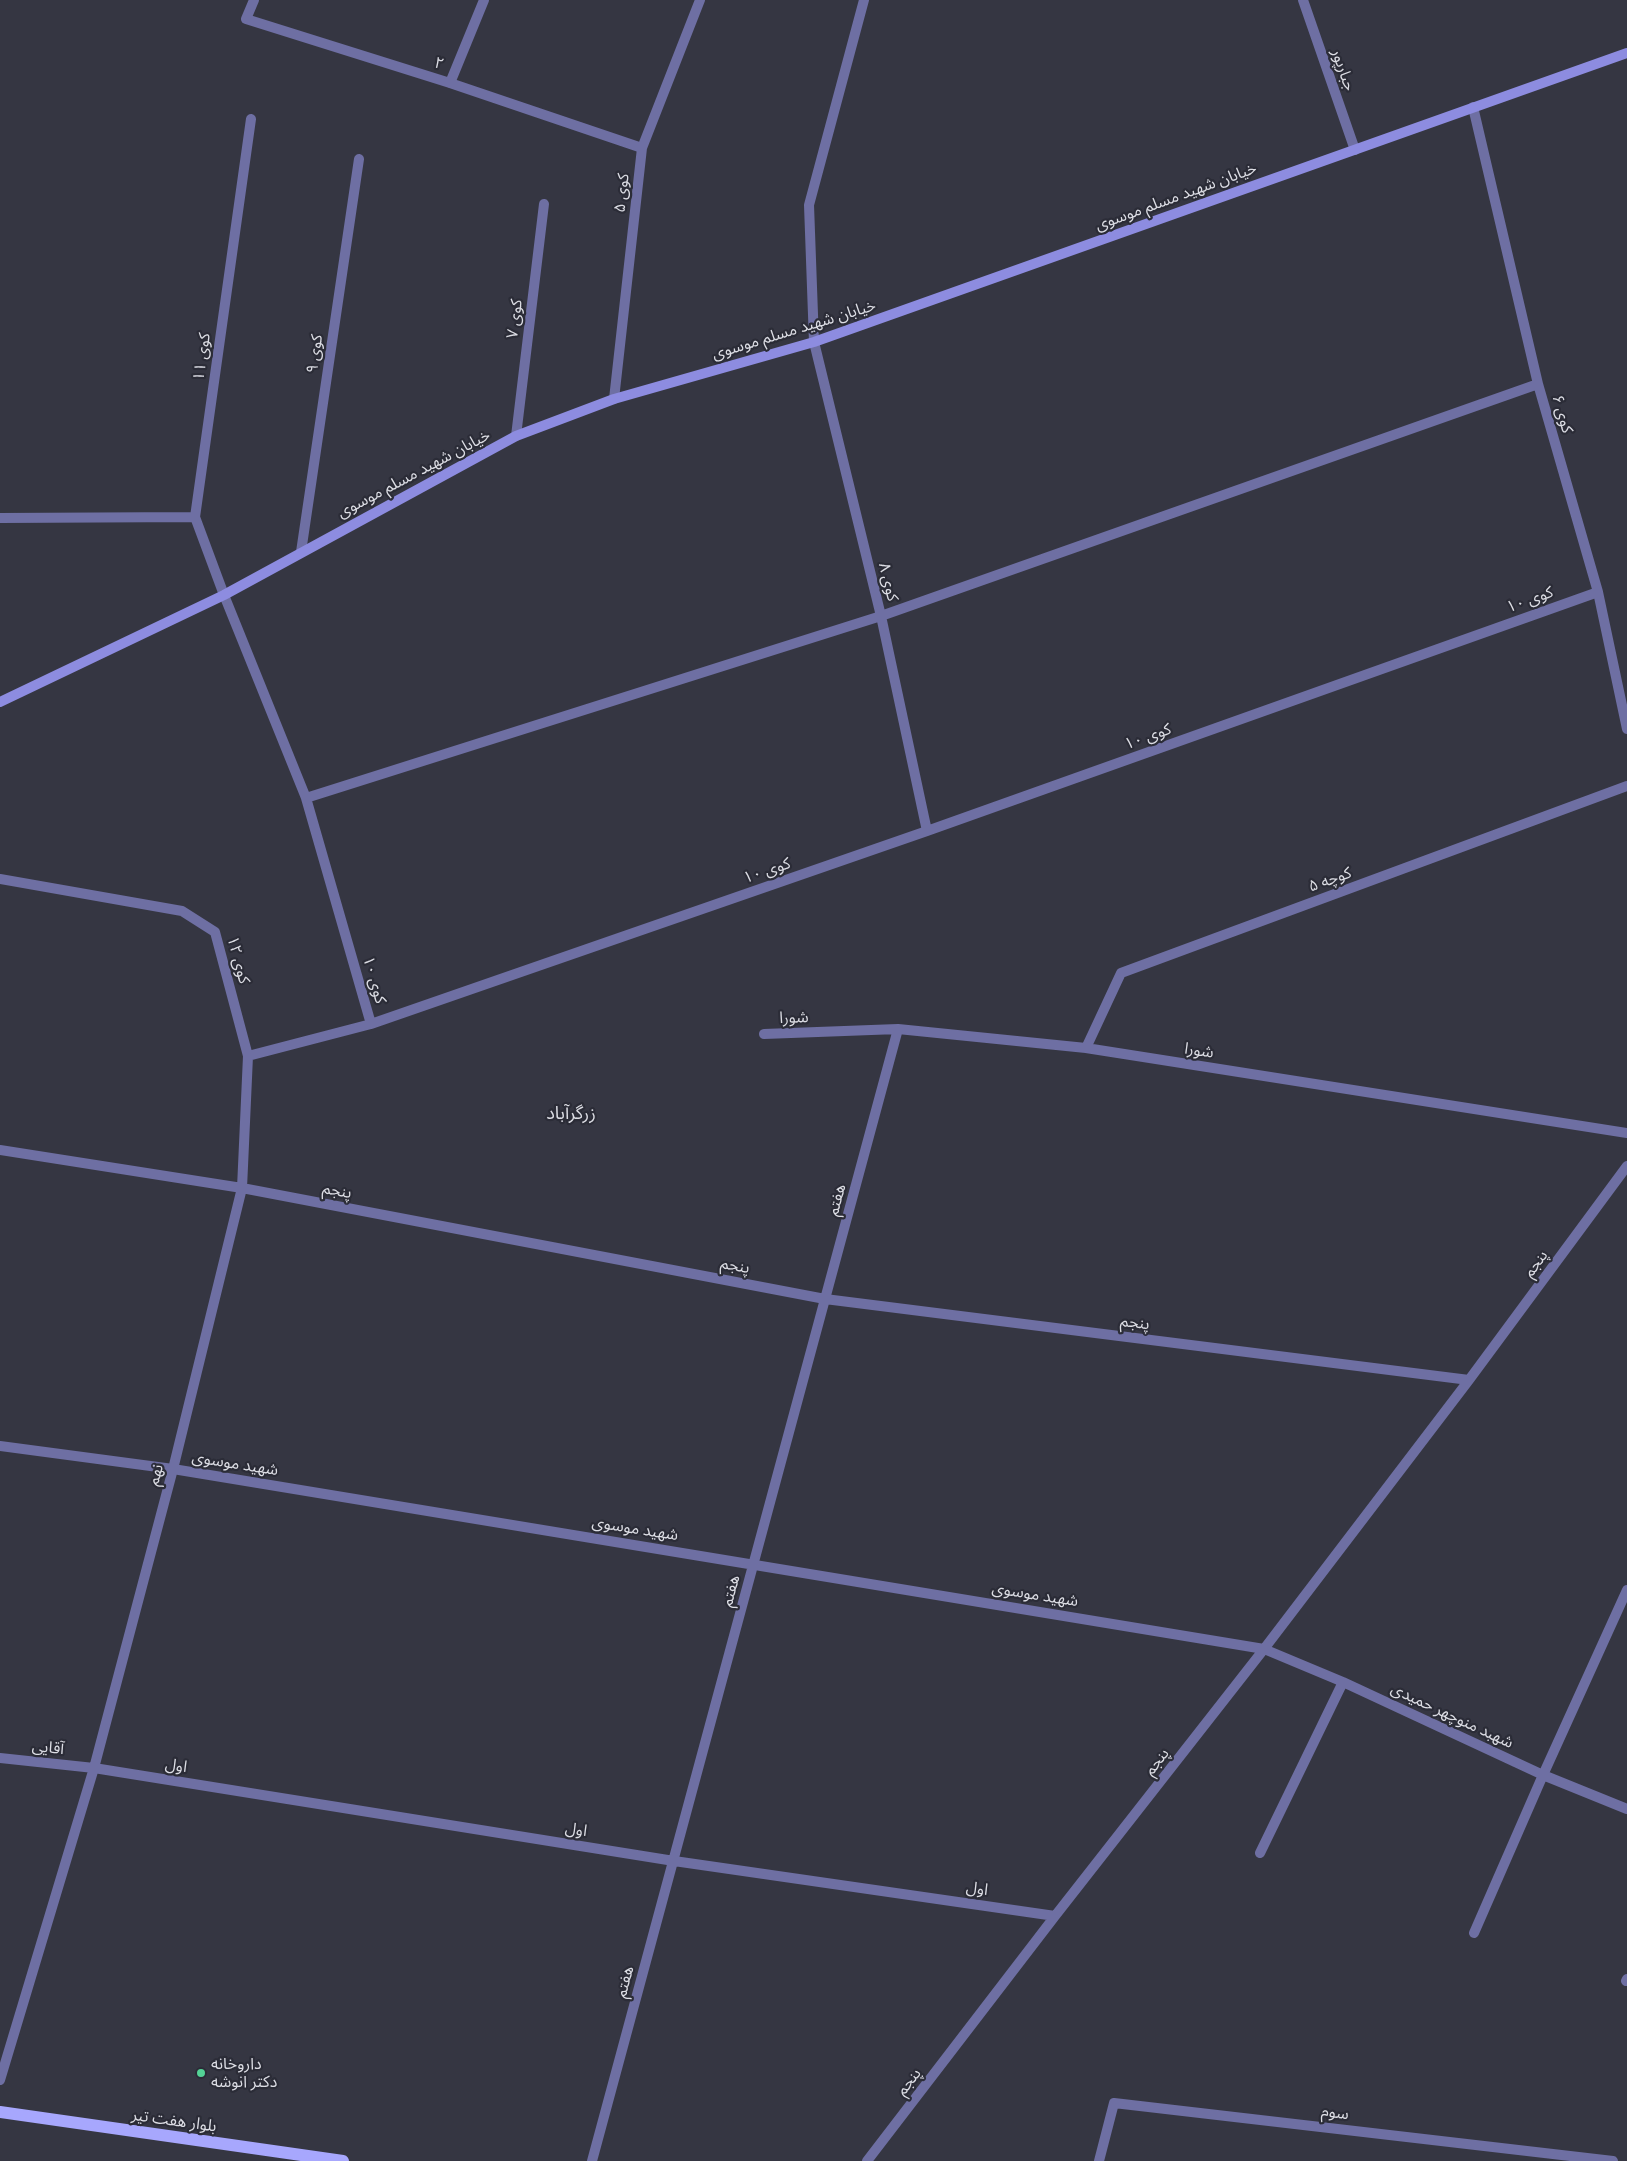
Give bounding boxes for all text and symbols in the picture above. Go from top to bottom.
street label: جبارپور [1327,46,1359,94]
street label: ۲ [432,53,446,75]
street label: خیابان شهید مسلم موسوی [1093,159,1259,235]
street label: کوی ۵ [610,172,634,214]
street label: خیابان شهید مسلم موسوی [710,296,878,364]
street label: کوی ۷ [503,298,527,340]
street label: کوی ۱۱ [189,332,215,382]
street label: کوی ۹ [303,333,327,375]
street label: کوی ۶ [1547,392,1577,436]
street label: خیابان شهید مسلم موسوی [334,426,494,522]
street label: کوی ۸ [874,561,902,603]
street label: کوی ۱۰ [1504,583,1556,617]
street label: کوی ۱۰ [1122,720,1174,754]
street label: کوی ۱۰ [741,854,793,888]
street label: کوچه ۵ [1306,863,1354,897]
street label: کوی ۱۲ [222,934,254,986]
street label: کوی ۱۰ [358,954,390,1006]
street label: شورا [779,1008,809,1028]
street label: شورا [1183,1039,1215,1063]
district label: زرگرآباد [546,1103,596,1125]
street label: پنجم [321,1179,353,1203]
street label: هفتم [824,1182,850,1218]
street label: پنجم [1520,1246,1552,1282]
street label: پنجم [719,1254,751,1278]
street label: پنجم [1119,1312,1151,1334]
street label: شهید موسوی [190,1448,280,1480]
street label: نهم [144,1462,168,1488]
street label: شهید موسوی [590,1513,680,1545]
street label: هفتم [718,1573,744,1609]
street label: شهید موسوی [990,1579,1080,1611]
street label: شهبد منوچهر حمیدی [1388,1679,1516,1753]
street label: آقایی [31,1737,65,1759]
street label: پنجم [1140,1744,1174,1780]
street label: اول [164,1755,188,1777]
street label: اول [564,1819,588,1841]
street label: اول [965,1878,989,1900]
street label: هفتم [612,1964,638,2000]
place label: داروخانه دکتر انوشه [211,2054,277,2092]
street label: پنجم [892,2064,926,2100]
marker: داروخانه دکتر انوشه [195,2067,207,2079]
street label: سوم [1320,2102,1350,2124]
street label: بلوار هفت تیر [130,2106,218,2136]

